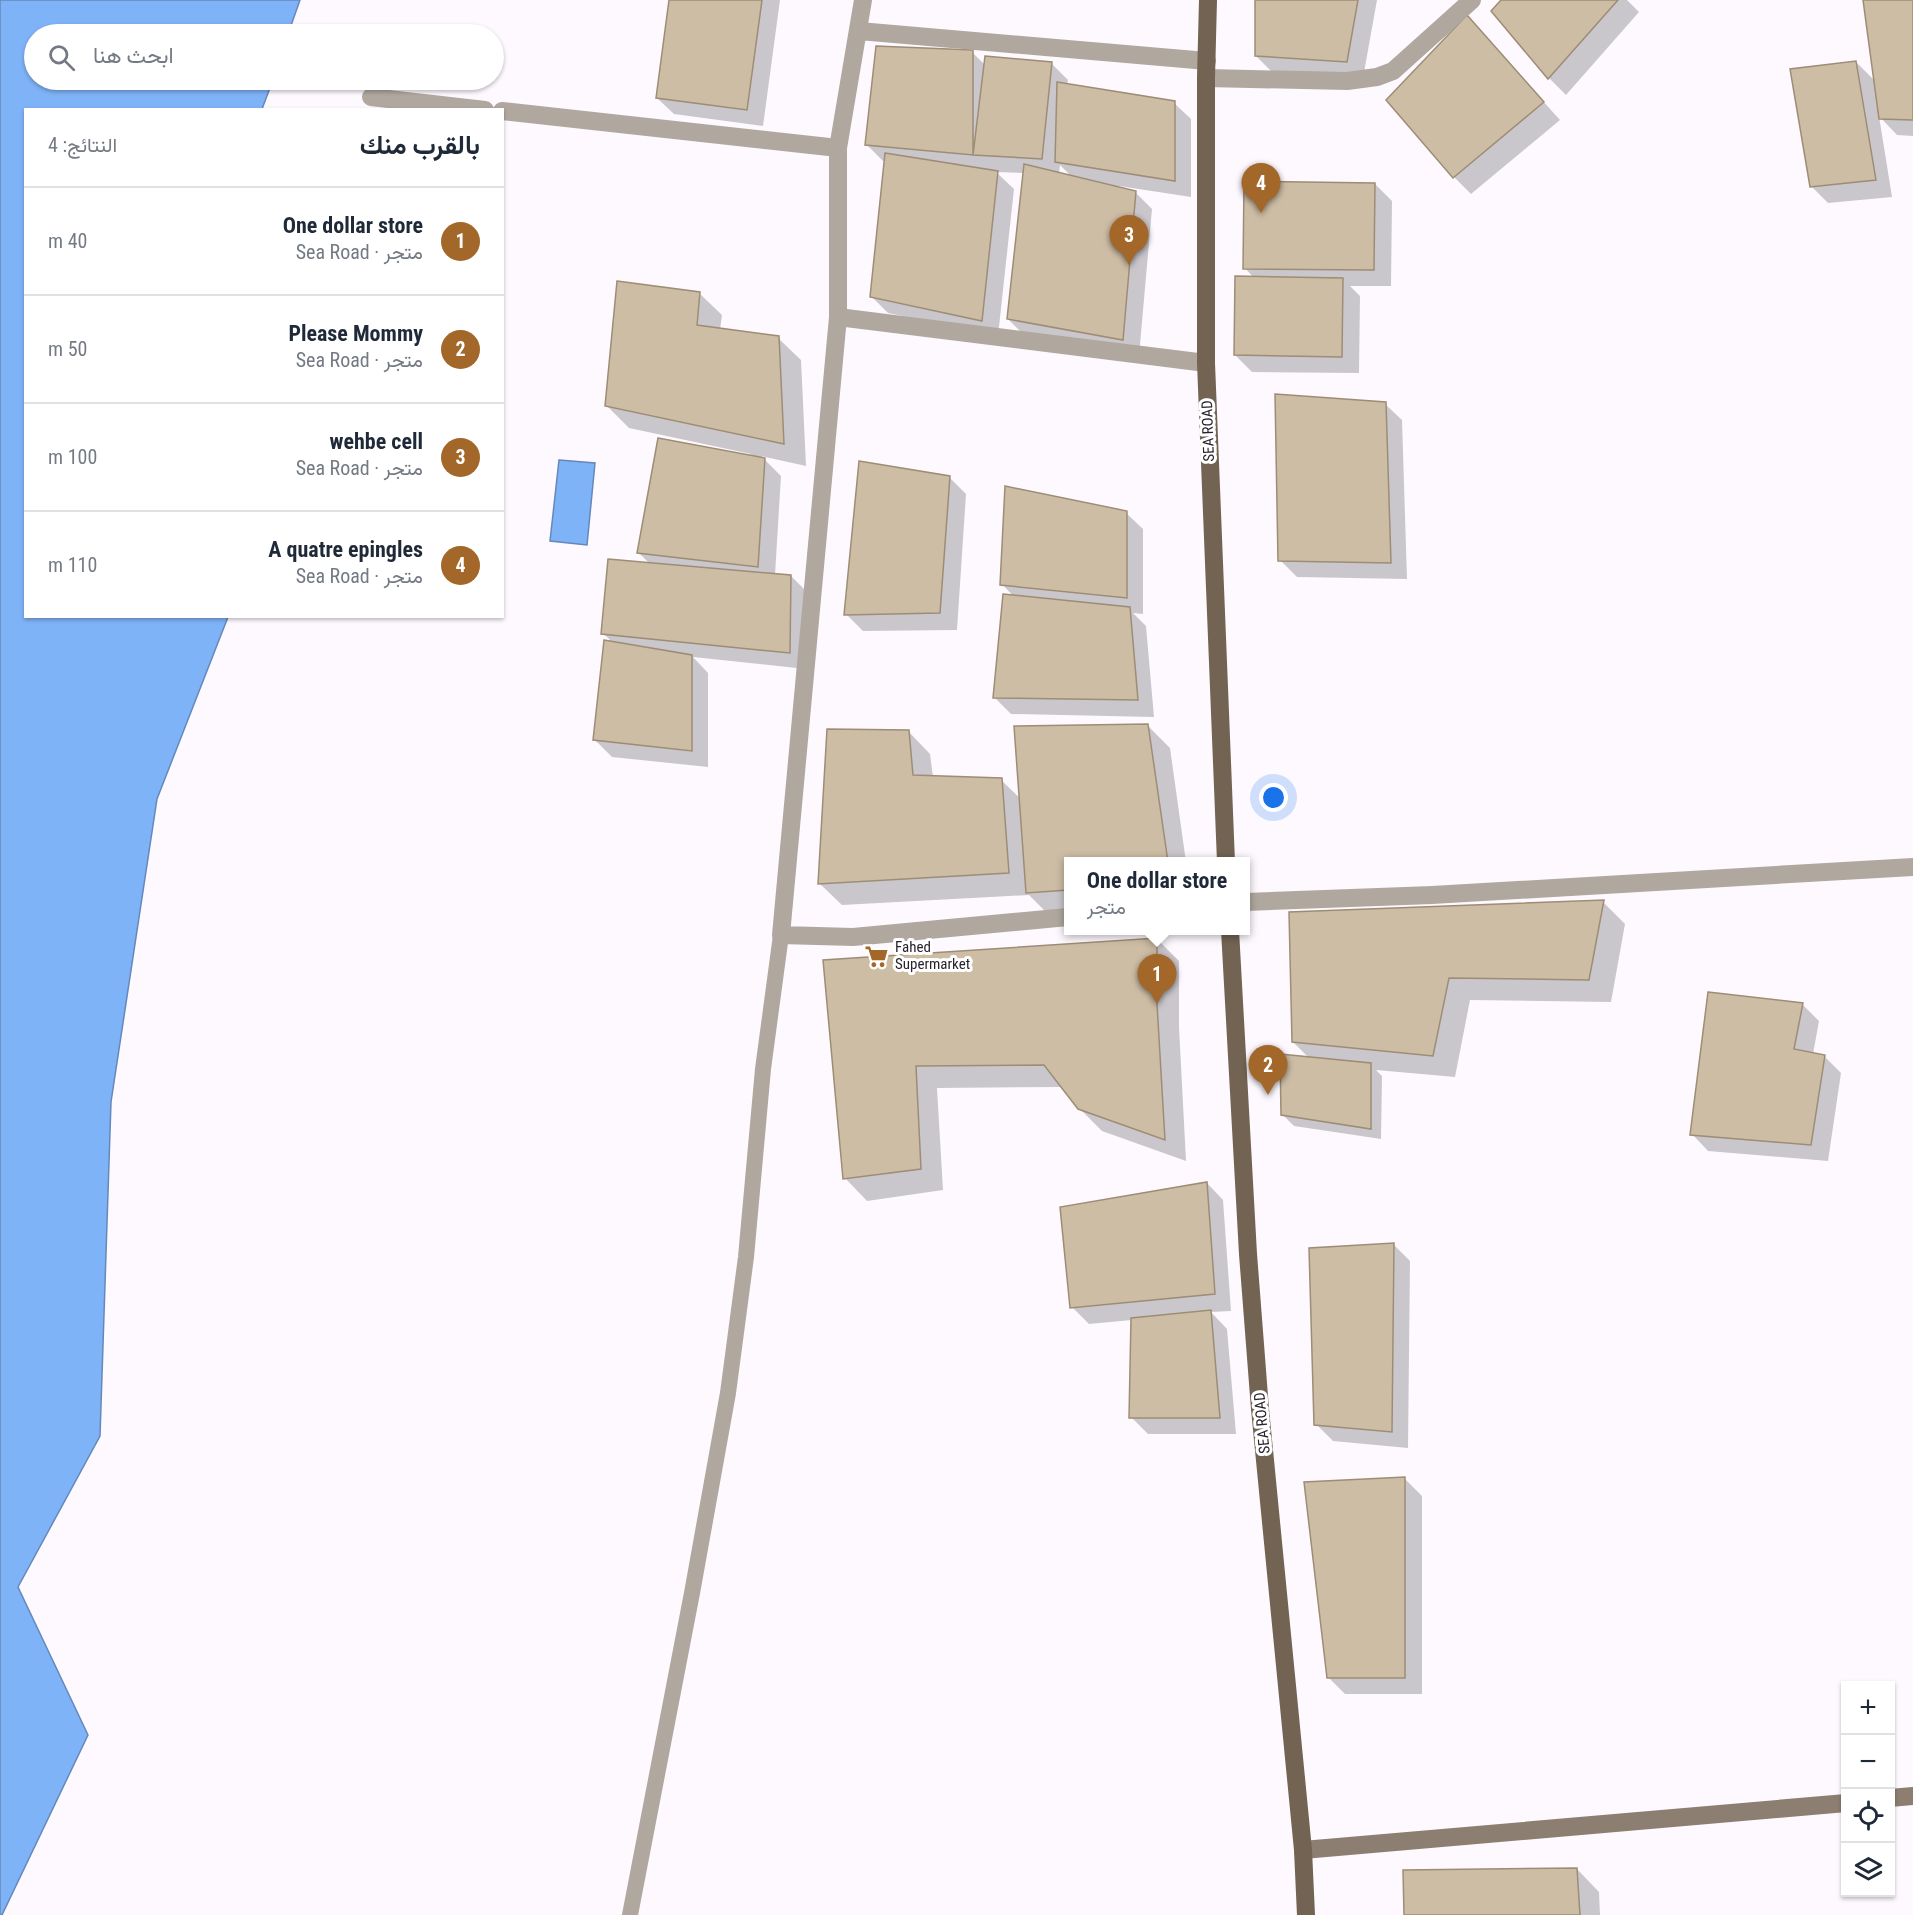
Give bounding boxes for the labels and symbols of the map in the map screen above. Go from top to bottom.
pin: 4 [1242,164,1280,213]
pin: 3 [1110,216,1148,265]
street label: SEA ROAD [1198,400,1218,462]
your location [1259,783,1288,812]
place label: Fahed Supermarket [895,938,970,973]
supermarket icon: Fahed Supermarket [864,943,890,969]
pin: 1 [1138,954,1176,1004]
pin: 2 [1248,1046,1288,1095]
street label: SEA ROAD [1250,1392,1274,1454]

